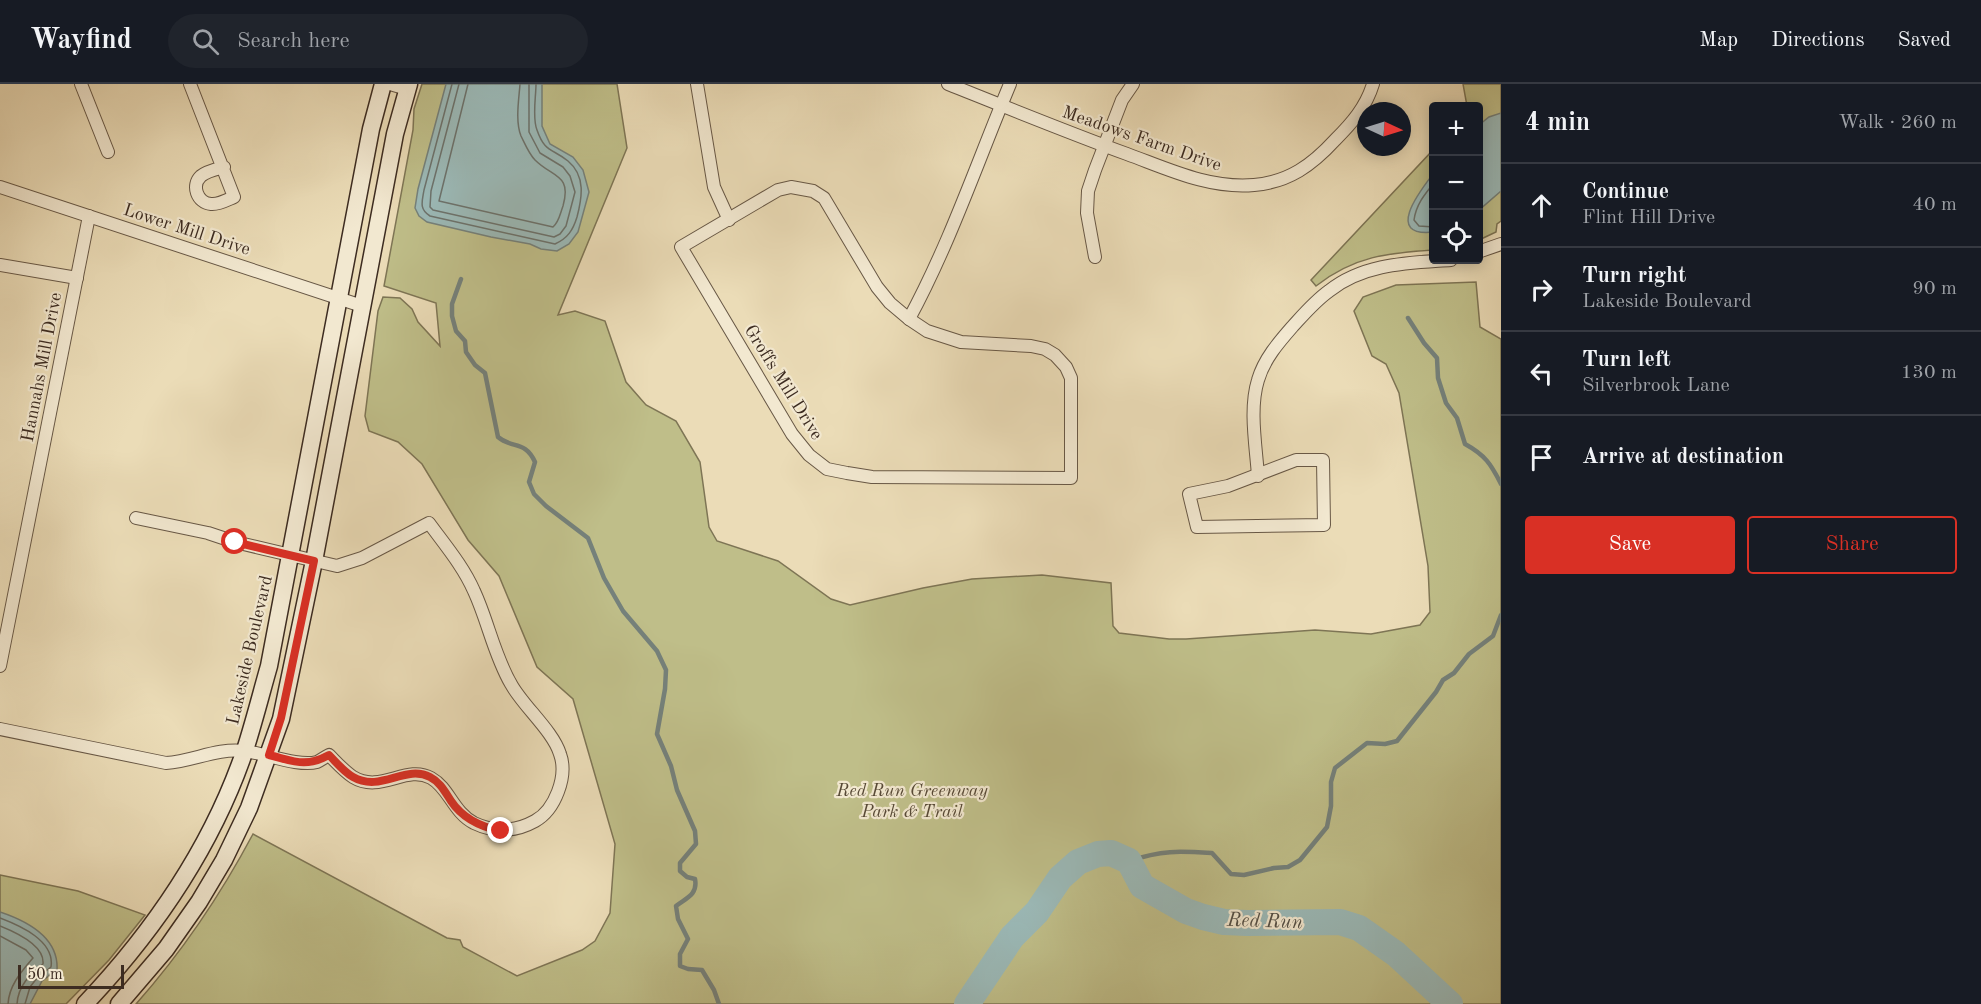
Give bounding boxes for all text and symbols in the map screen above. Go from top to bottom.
search box [168,14,588,68]
icon: search [189,25,222,58]
text: Wayfind [30,27,132,55]
text: Search here [237,30,350,52]
text: Map [1699,30,1738,51]
text: Directions [1771,30,1865,51]
text: Saved [1898,30,1951,51]
north arrow [1357,102,1411,156]
map controls [1429,102,1483,264]
button: + [1429,102,1483,156]
street label: Meadows Farm Drive [1060,103,1224,175]
text: 4 min [1525,110,1590,136]
text: Walk · 260 m [1838,113,1957,133]
button: − [1429,156,1483,210]
text: Continue [1582,181,1669,203]
icon: ahead [1525,189,1558,222]
text: 40 m [1912,195,1957,215]
street label: Lower Mill Drive [121,201,252,259]
text: Flint Hill Drive [1582,208,1715,228]
button: locate [1429,210,1483,264]
text: Turn right [1582,265,1686,287]
icon: right [1525,273,1558,306]
text: 90 m [1912,279,1957,299]
street label: Hannahs Mill Drive [19,291,65,444]
text: Lakeside Boulevard [1582,292,1752,312]
street label: Groffs Mill Drive [741,322,826,443]
text: Turn left [1582,349,1671,371]
icon: left [1525,357,1558,390]
text: 130 m [1901,363,1957,383]
text: Silverbrook Lane [1582,376,1730,396]
icon: arrive [1525,441,1558,474]
text: Arrive at destination [1582,446,1784,468]
button: Save [1525,516,1735,574]
button: Share [1747,516,1957,574]
route start [221,528,247,554]
street label: Lakeside Boulevard [224,574,276,727]
park label: Red Run Greenway Park & Trail [835,782,988,821]
route end [487,817,513,843]
water label: Red Run [1226,911,1303,933]
scale bar [18,962,124,990]
text: 50 m [27,967,63,983]

